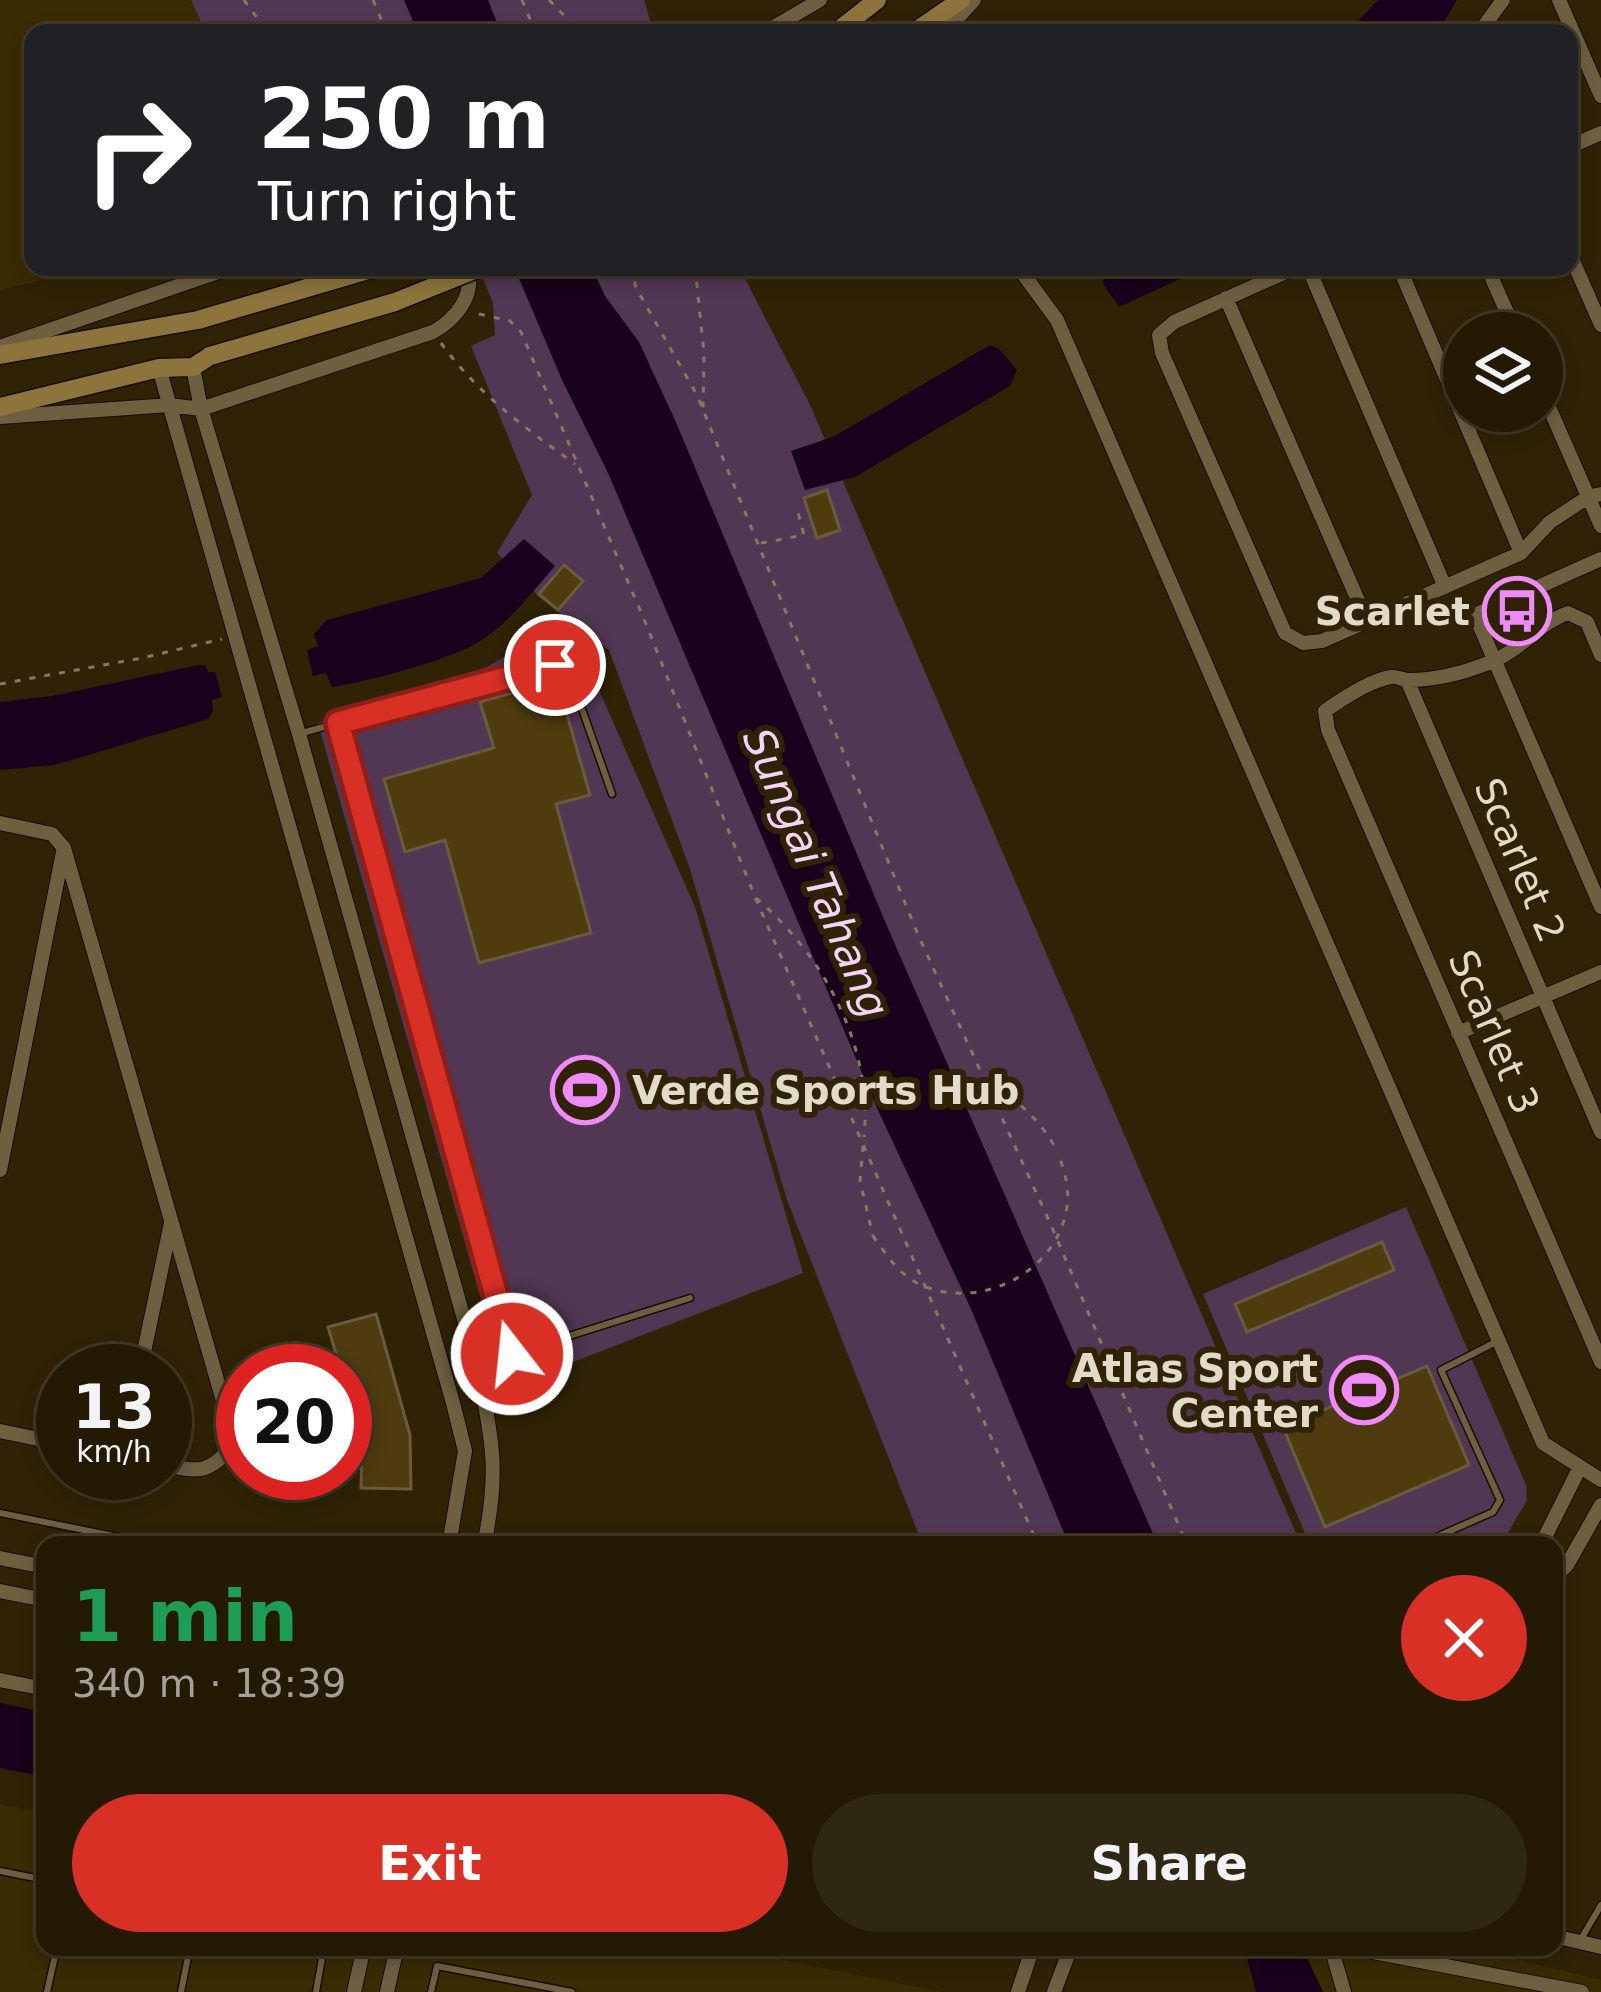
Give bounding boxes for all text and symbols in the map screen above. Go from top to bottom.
text: 250 m [258,70,550,168]
icon: right [60,72,216,228]
text: Turn right [258,170,517,233]
map controls [1443,312,1563,432]
button: layers [1443,312,1563,432]
bus stop icon: Scarlet [1482,576,1552,646]
place label: Scarlet [1315,589,1470,634]
pin [504,614,606,716]
icon: arrive [522,632,588,698]
water label: Sungai Tahang [733,721,899,1025]
street label: Scarlet 2 [1465,771,1575,949]
street label: Scarlet 3 [1439,943,1549,1121]
sports icon: Verde Sports Hub [550,1055,620,1125]
place label: Verde Sports Hub [632,1068,1019,1113]
position arrow [449,1291,575,1417]
speed limit sign: 20 [216,1344,372,1500]
place label: Atlas Sport Center [1072,1346,1319,1436]
sports icon: Atlas Sport Center [1329,1355,1399,1425]
text: 13 [72,1372,156,1442]
text: km/h [76,1434,152,1469]
text: 1 min [72,1574,298,1658]
button: close [1401,1575,1527,1701]
text: 340 m · 18:39 [72,1661,346,1706]
button: Exit [72,1794,788,1932]
button: Share [812,1794,1527,1932]

